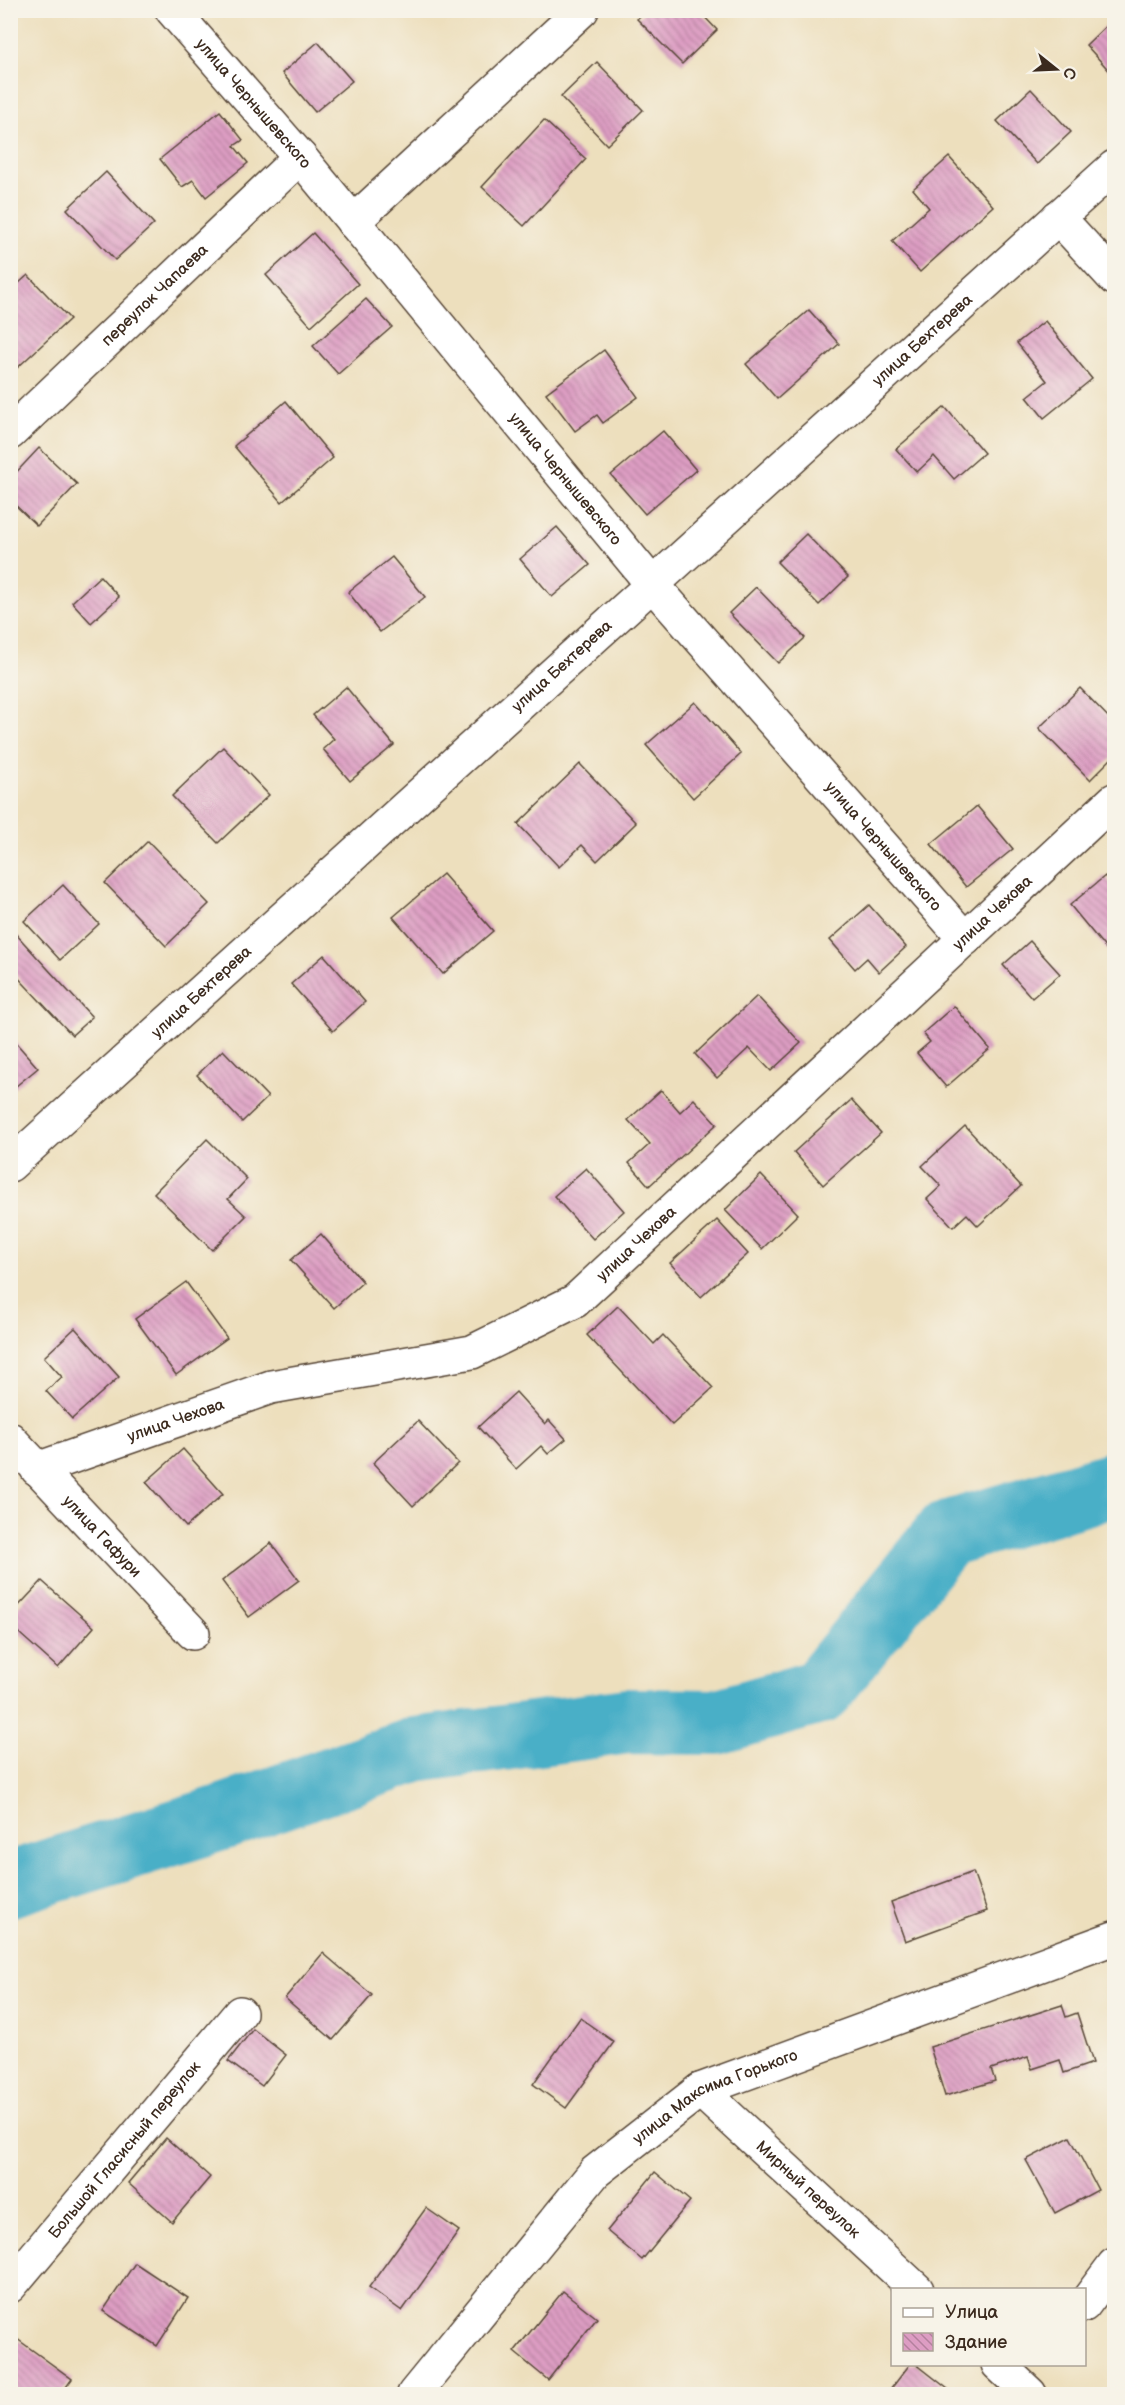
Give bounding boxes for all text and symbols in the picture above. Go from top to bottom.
street label: улица Чернышевского [192,35,315,172]
north arrow [1026,39,1086,99]
text: С [1058,65,1080,81]
street label: переулок Чапаева [98,240,212,350]
street label: улица Бехтерева [869,290,977,390]
street label: улица Чернышевского [505,409,625,549]
street label: улица Бехтерева [508,616,616,716]
street label: улица Чернышевского [821,778,945,915]
street label: улица Чехова [949,871,1037,954]
street label: улица Бехтерева [148,942,256,1042]
street label: улица Чехова [593,1202,681,1285]
street label: улица Чехова [125,1394,227,1446]
street label: улица Гафури [59,1491,145,1581]
street label: улица Максима Горького [629,2045,800,2148]
street label: Большой Гласисный переулок [45,2057,205,2242]
street label: Мирный переулок [752,2137,864,2243]
legend [891,2288,1086,2366]
text: Улица [945,2302,999,2323]
text: Здание [945,2332,1007,2353]

